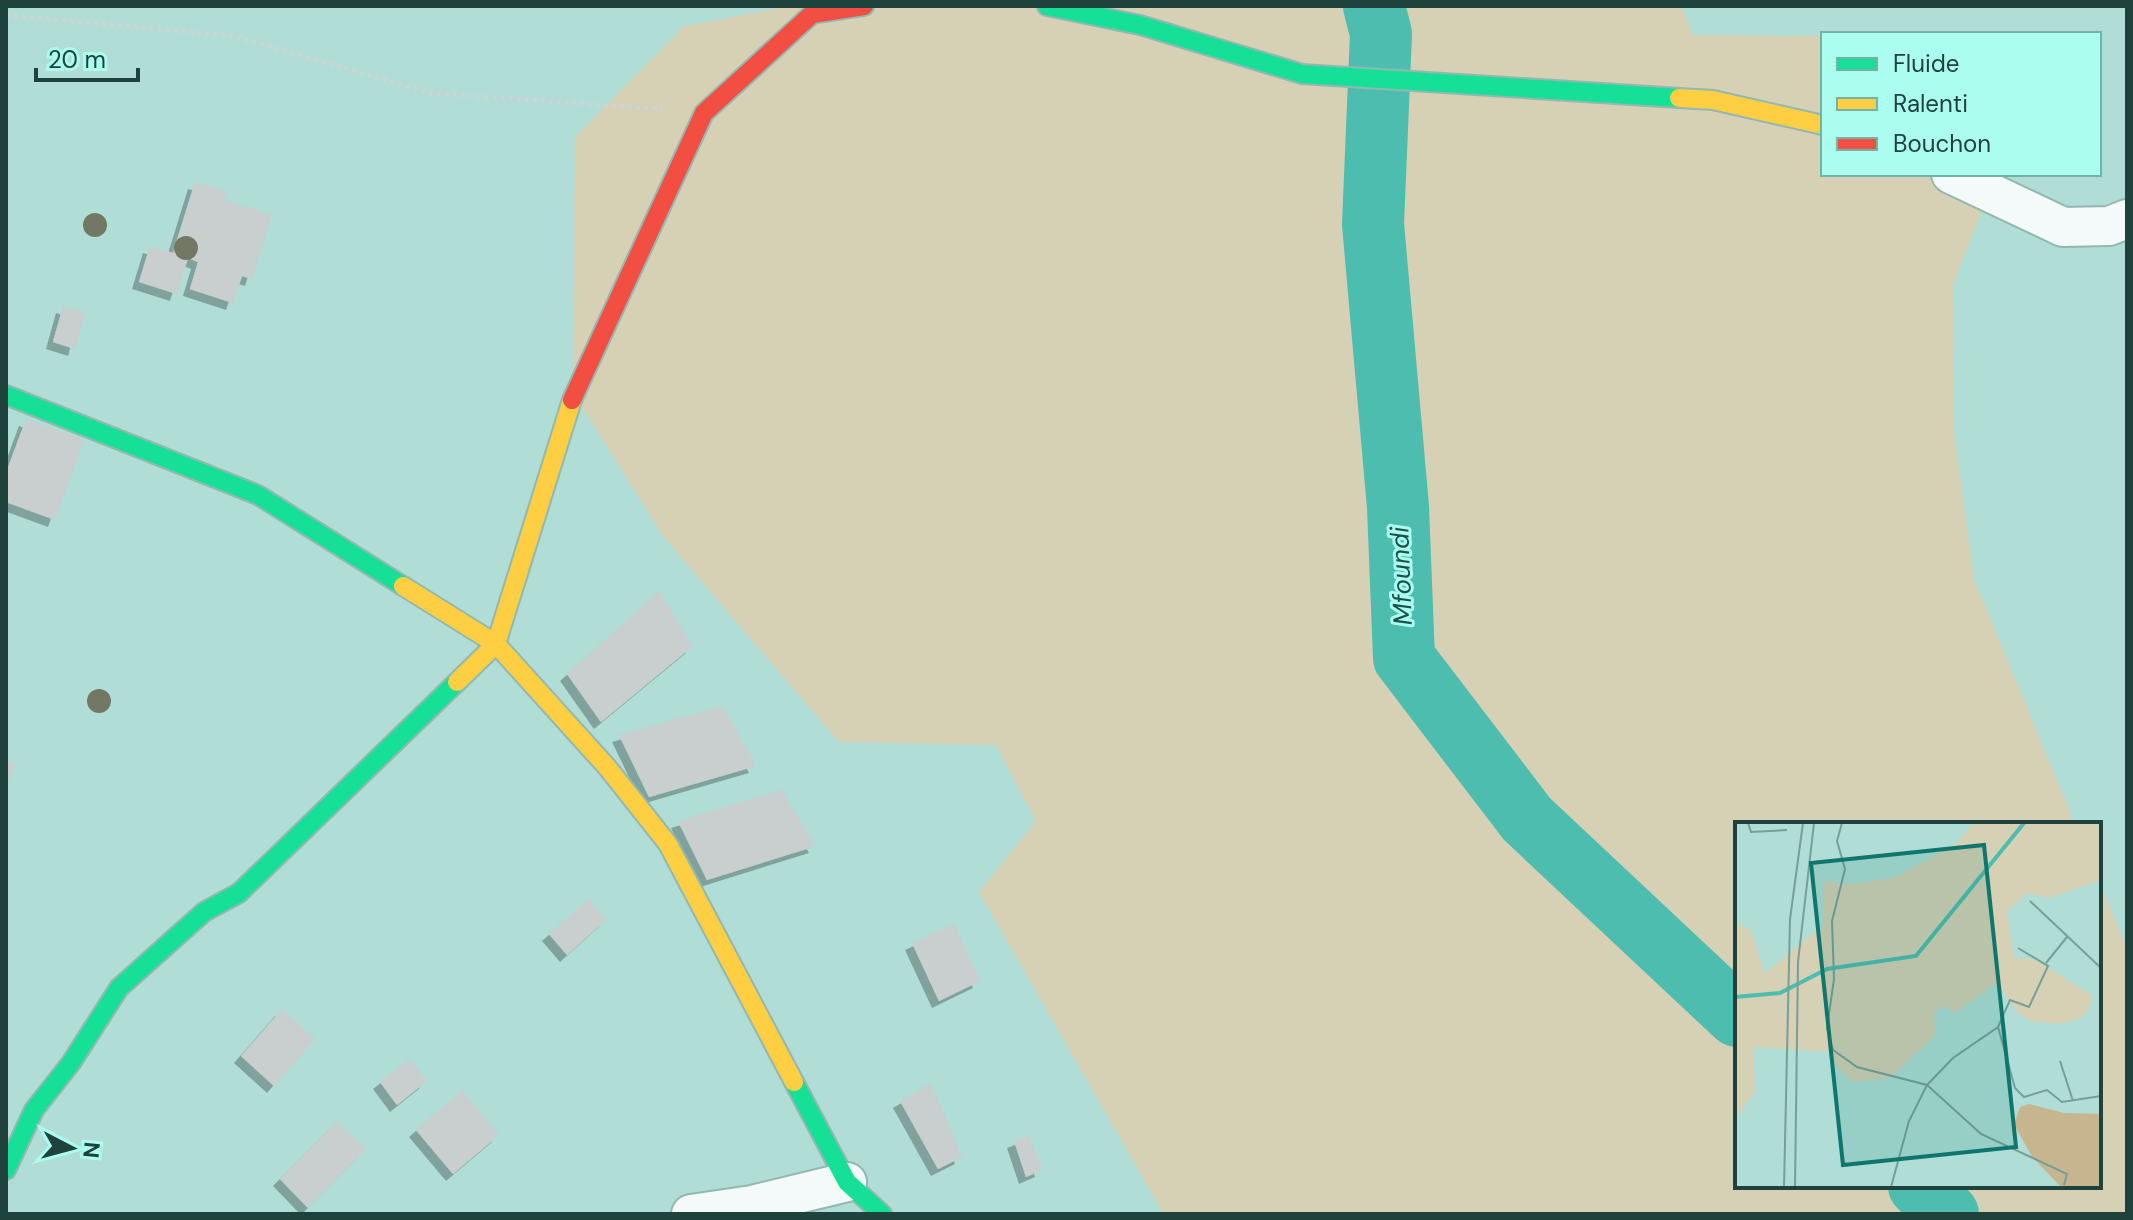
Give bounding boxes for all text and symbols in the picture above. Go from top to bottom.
scale bar [36,32,138,82]
legend [1821,32,2101,176]
text: 20 m [48,44,106,75]
text: Fluide [1893,48,1959,79]
text: Ralenti [1893,88,1968,119]
text: Bouchon [1893,128,1991,159]
water label: Mfoundi [1382,525,1420,626]
inset map [1735,822,2101,1188]
north arrow [32,1108,112,1188]
text: N [76,1141,107,1160]

